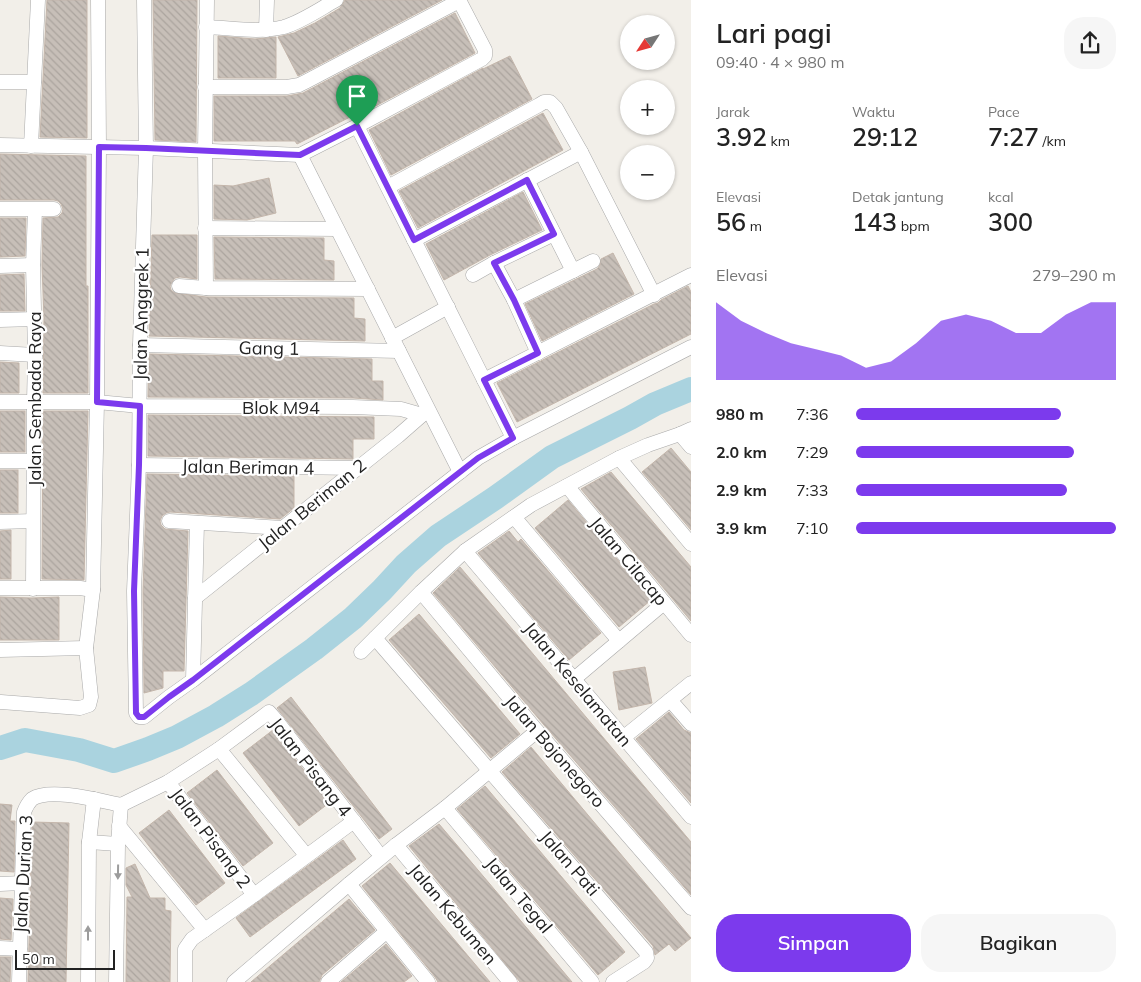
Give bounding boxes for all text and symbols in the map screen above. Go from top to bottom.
north arrow [620,15,675,70]
map controls [620,15,675,200]
text: Lari pagi [716,15,832,50]
button: share [1064,17,1116,69]
text: 09:40 · 4 × 980 m [716,52,845,72]
pin [336,75,378,126]
button: + [620,80,675,135]
icon: arrive [343,82,371,110]
text: Jarak [716,103,750,121]
text: Waktu [852,103,895,121]
text: Pace [988,103,1020,121]
text: 3.92 [716,121,767,152]
text: 29:12 [852,121,918,152]
text: 7:27 [988,121,1039,152]
text: km [767,132,790,150]
text: /km [1039,132,1066,150]
button: − [620,145,675,200]
text: Elevasi [716,188,761,206]
text: Detak jantung [852,188,944,206]
text: kcal [988,188,1014,206]
text: 56 [716,206,746,237]
text: 143 [852,206,897,237]
text: 300 [988,206,1033,237]
text: m [746,217,762,235]
text: bpm [897,217,930,235]
street label: Jalan Anggrek 1 [128,247,154,381]
text: Elevasi [716,265,768,285]
text: 279–290 m [1032,265,1116,285]
street label: Jalan Sembada Raya [23,311,46,487]
street label: Gang 1 [238,336,300,360]
street label: Blok M94 [242,396,320,419]
text: 980 m [716,404,764,424]
text: 7:36 [796,404,828,424]
text: 2.0 km [716,442,767,462]
text: 7:29 [796,442,828,462]
street label: Jalan Beriman 2 [253,453,371,555]
street label: Jalan Beriman 4 [182,454,315,480]
text: 2.9 km [716,480,767,500]
text: 7:33 [796,480,828,500]
street label: Jalan Cilacap [585,512,673,610]
text: 3.9 km [716,518,767,538]
text: 7:10 [796,518,828,538]
street label: Jalan Keselamatan [519,617,637,751]
street label: Jalan Bojonegoro [500,690,610,812]
street label: Jalan Pisang 4 [265,713,357,821]
street label: Jalan Pisang 2 [166,783,256,893]
street label: Jalan Durian 3 [8,814,38,934]
street label: Jalan Pati [535,825,605,901]
street label: Jalan Tegal [481,852,557,938]
street label: Jalan Kebumen [404,859,502,969]
one-way arrow [114,864,122,880]
button: Simpan [716,914,911,972]
button: Bagikan [921,914,1116,972]
one-way arrow [85,925,93,941]
scale bar [15,947,115,970]
text: 50 m [22,950,55,968]

